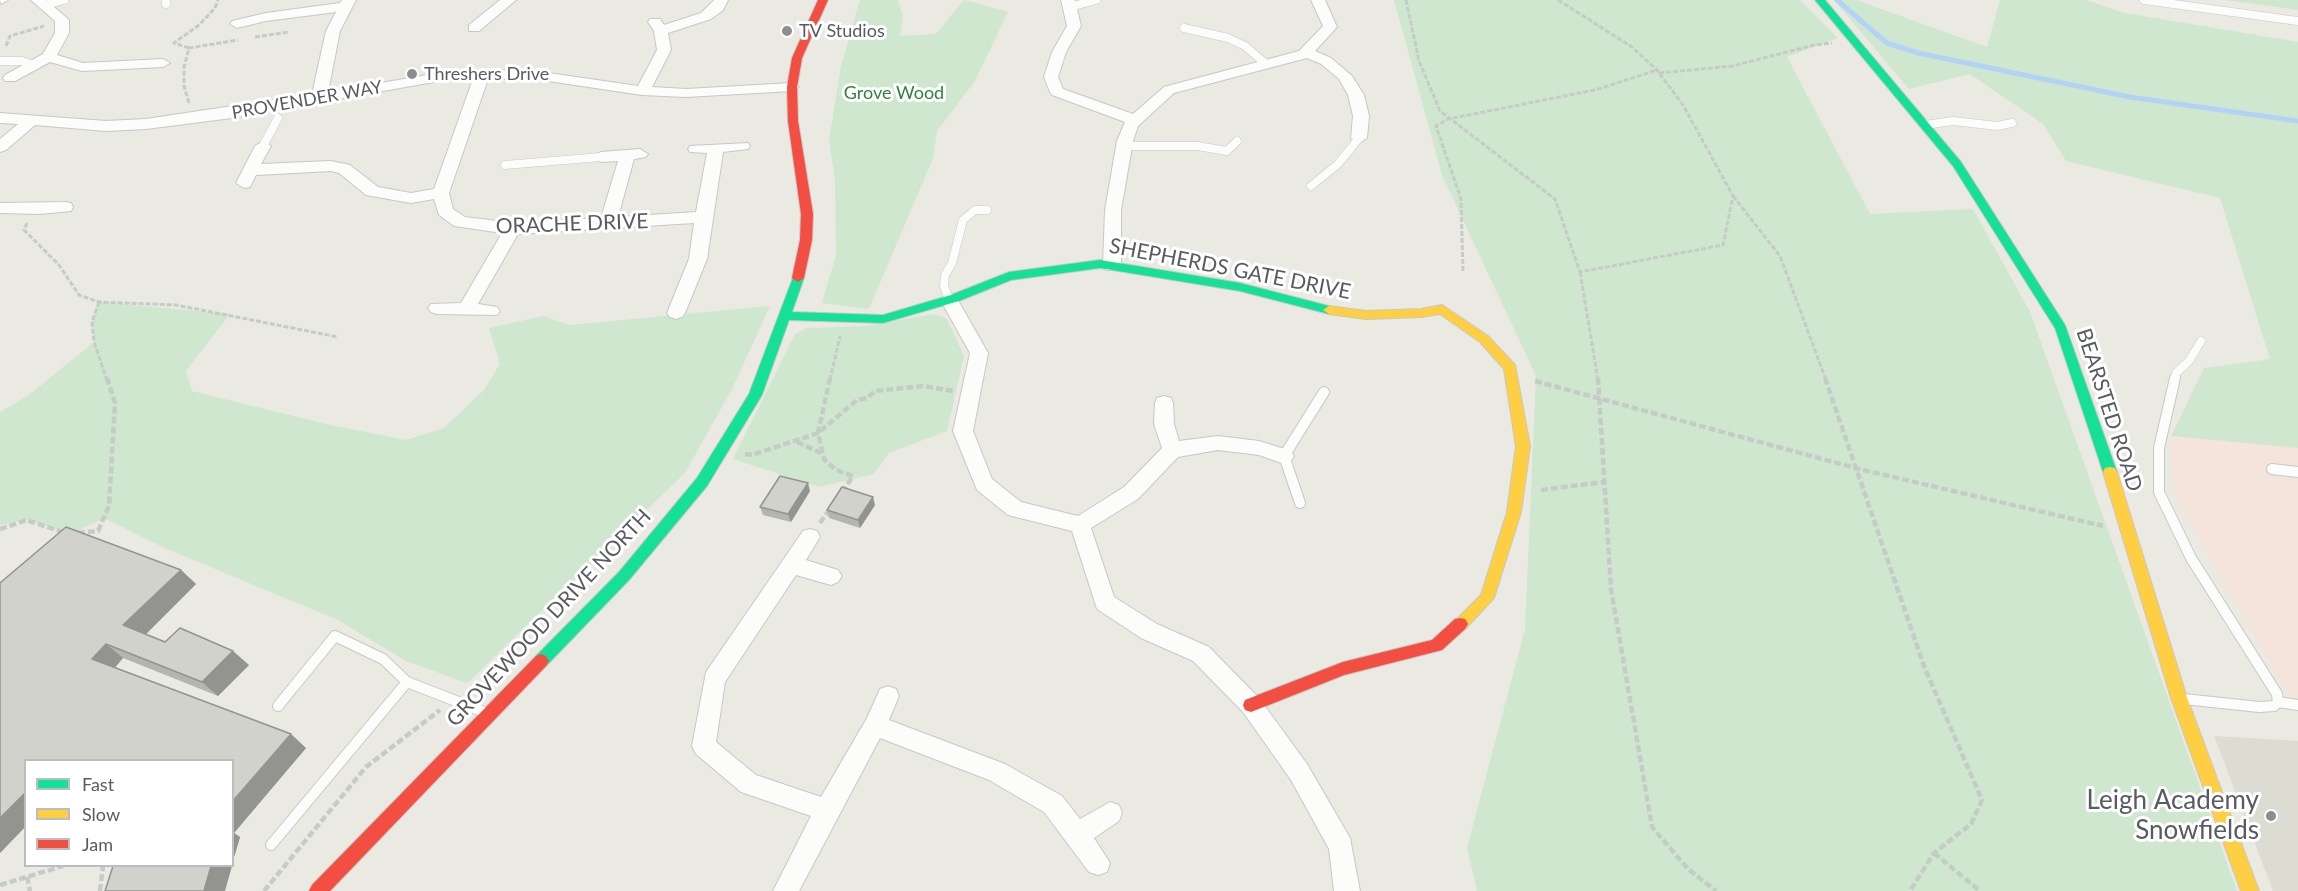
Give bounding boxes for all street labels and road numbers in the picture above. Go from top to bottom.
street label: PROVENDER WAY [230,76,384,124]
street label: ORACHE DRIVE [495,209,649,239]
street label: SHEPHERDS GATE DRIVE [1107,233,1353,305]
street label: BEARSTED ROAD [2071,325,2147,495]
street label: GROVEWOOD DRIVE NORTH [441,504,657,732]

